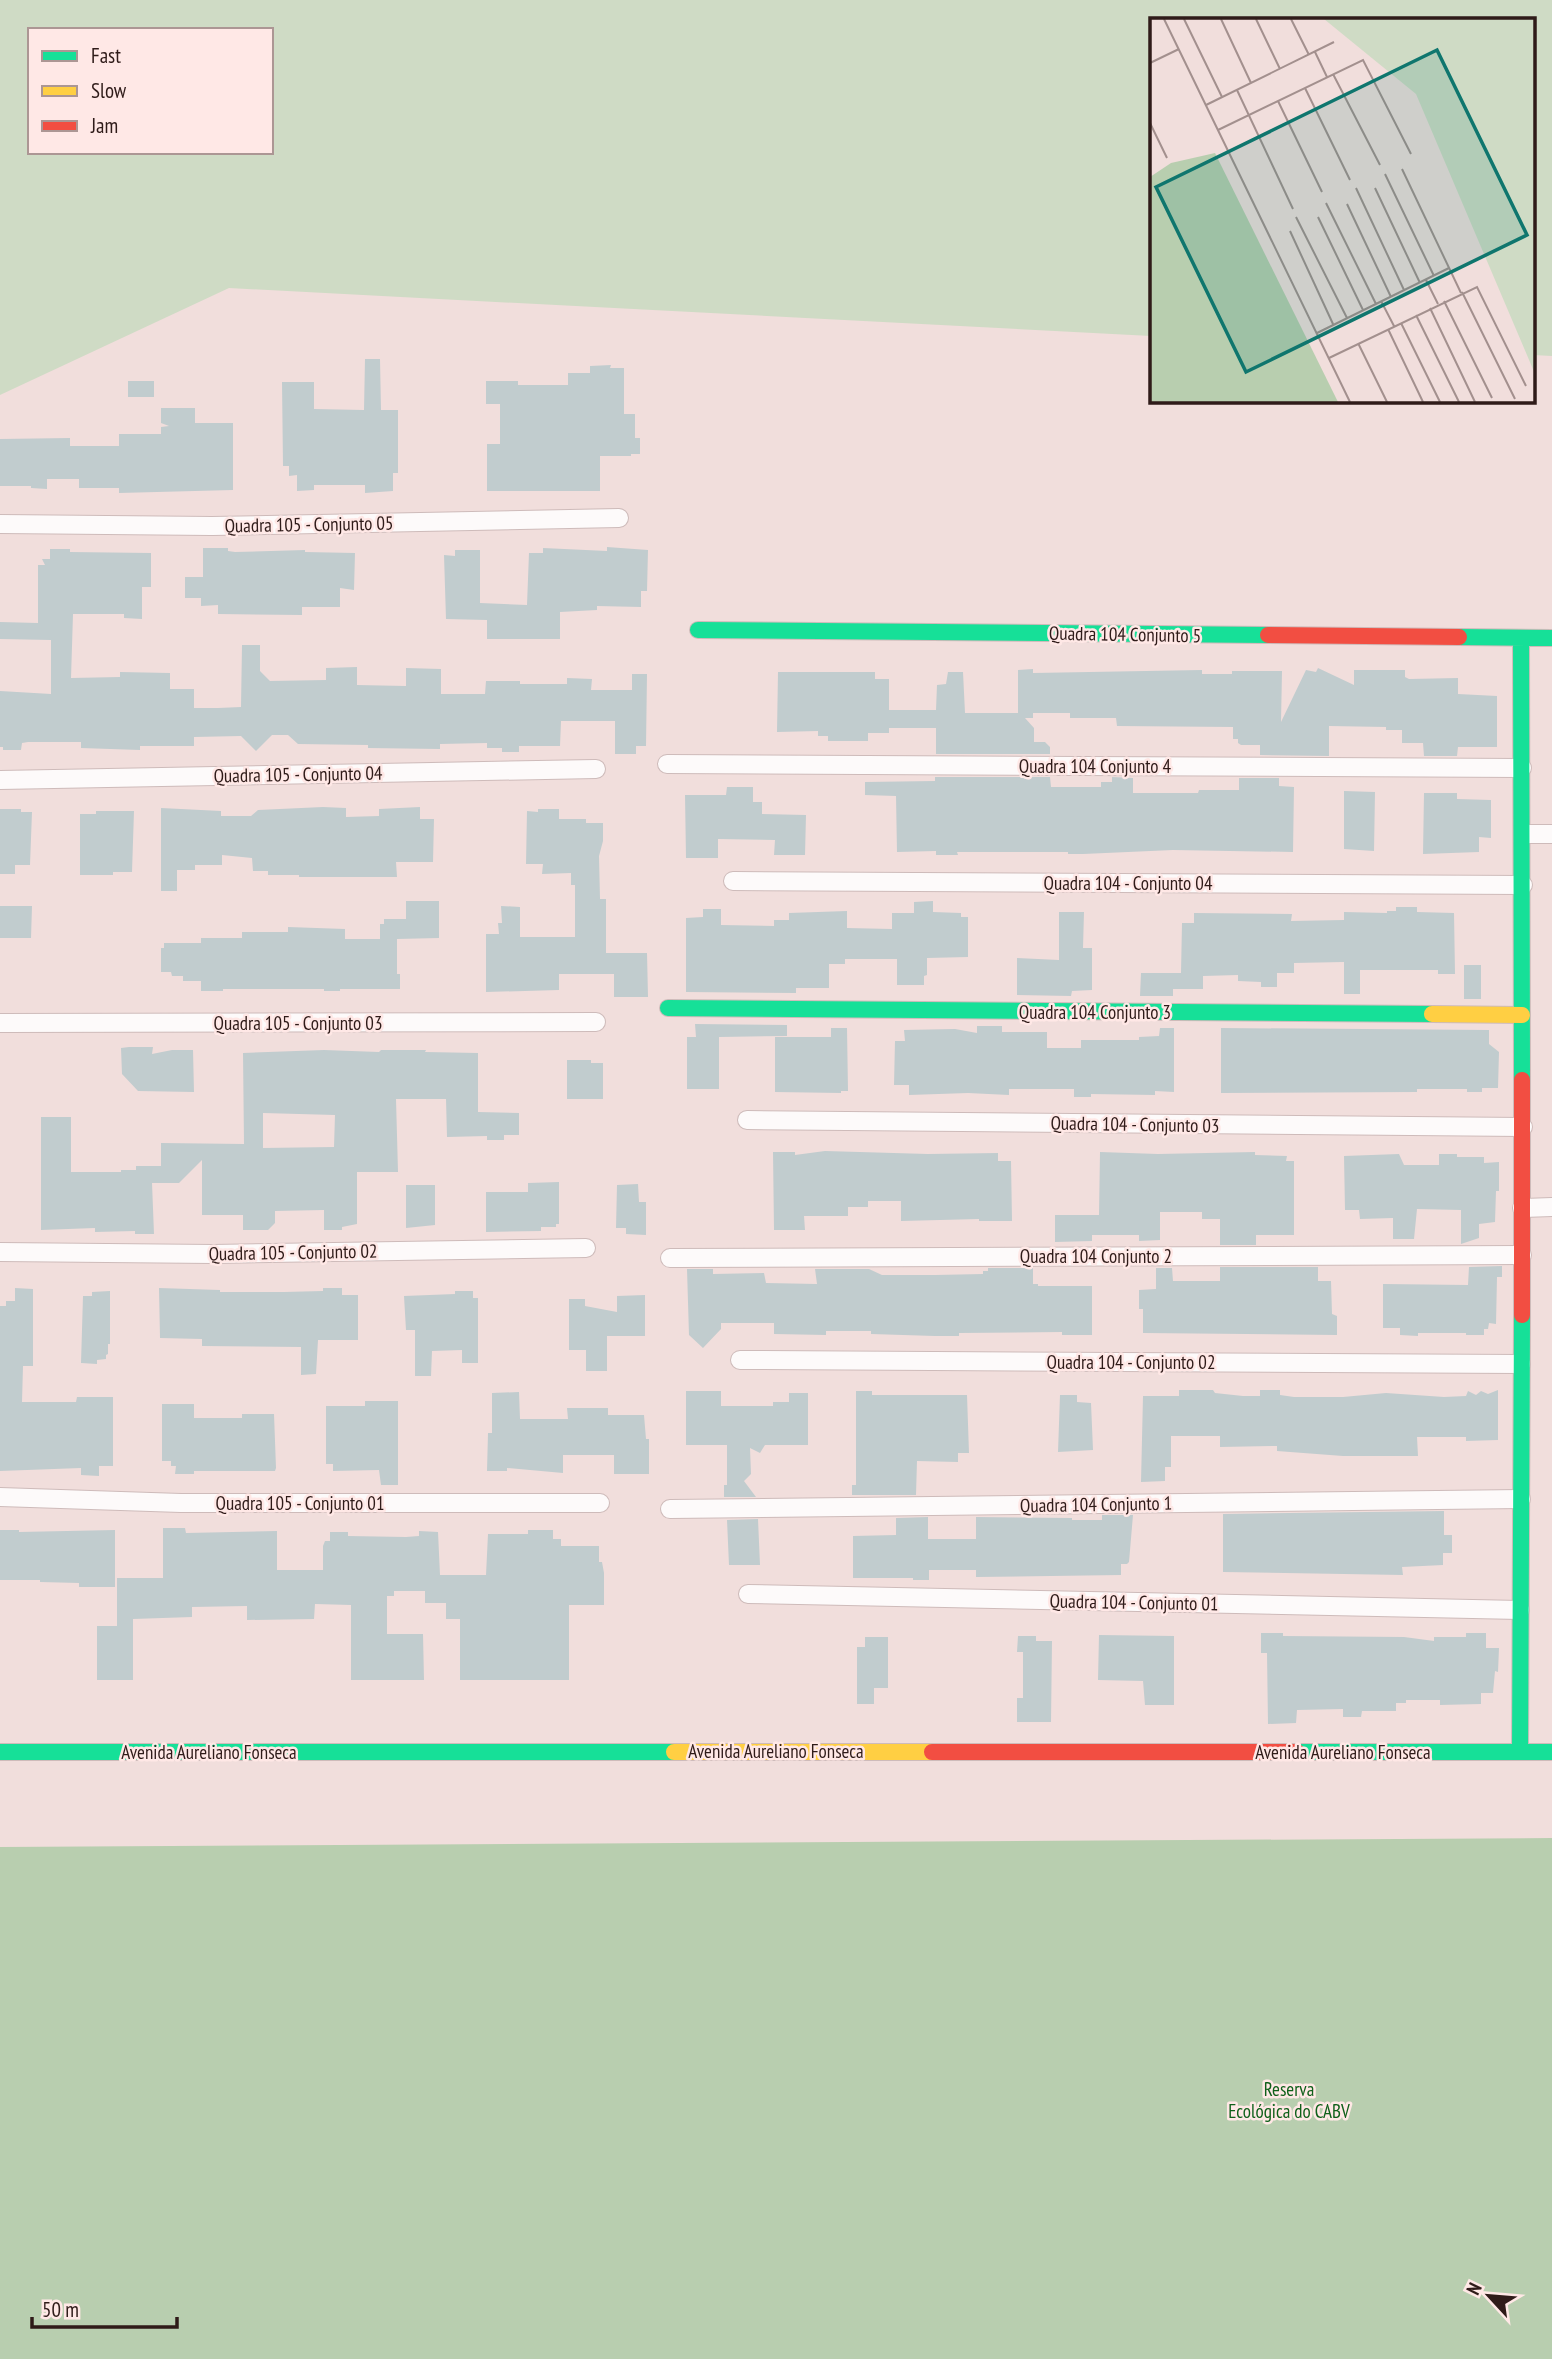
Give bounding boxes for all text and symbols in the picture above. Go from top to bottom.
inset map [1150,18,1534,402]
legend [28,28,273,154]
text: Fast [91,42,121,69]
text: Slow [91,77,127,104]
text: Jam [90,112,118,139]
street label: Quadra 105 - Conjunto 05 [224,511,394,537]
street label: Quadra 104 Conjunto 5 [1049,621,1201,647]
street label: Quadra 104 Conjunto 4 [1019,754,1172,778]
street label: Quadra 105 - Conjunto 04 [213,761,383,787]
street label: Quadra 104 - Conjunto 04 [1044,871,1213,895]
street label: Quadra 104 Conjunto 3 [1019,1000,1171,1024]
street label: Quadra 105 - Conjunto 03 [214,1011,382,1035]
street label: Quadra 104 - Conjunto 03 [1050,1111,1220,1137]
street label: Quadra 105 - Conjunto 02 [208,1239,378,1265]
street label: Quadra 104 Conjunto 2 [1020,1244,1172,1268]
street label: Quadra 104 - Conjunto 02 [1047,1350,1215,1374]
street label: Quadra 105 - Conjunto 01 [216,1491,384,1515]
street label: Quadra 104 Conjunto 1 [1020,1491,1172,1517]
street label: Quadra 104 - Conjunto 01 [1049,1589,1219,1615]
street label: Avenida Aureliano Fonseca [688,1739,864,1763]
street label: Avenida Aureliano Fonseca [121,1740,297,1764]
street label: Avenida Aureliano Fonseca [1255,1740,1431,1764]
park label: Reserva Ecológica do CABV [1228,2077,1350,2123]
north arrow [1454,2261,1524,2331]
text: N [1461,2279,1487,2298]
scale bar [32,2286,177,2330]
text: 50 m [42,2296,79,2323]

